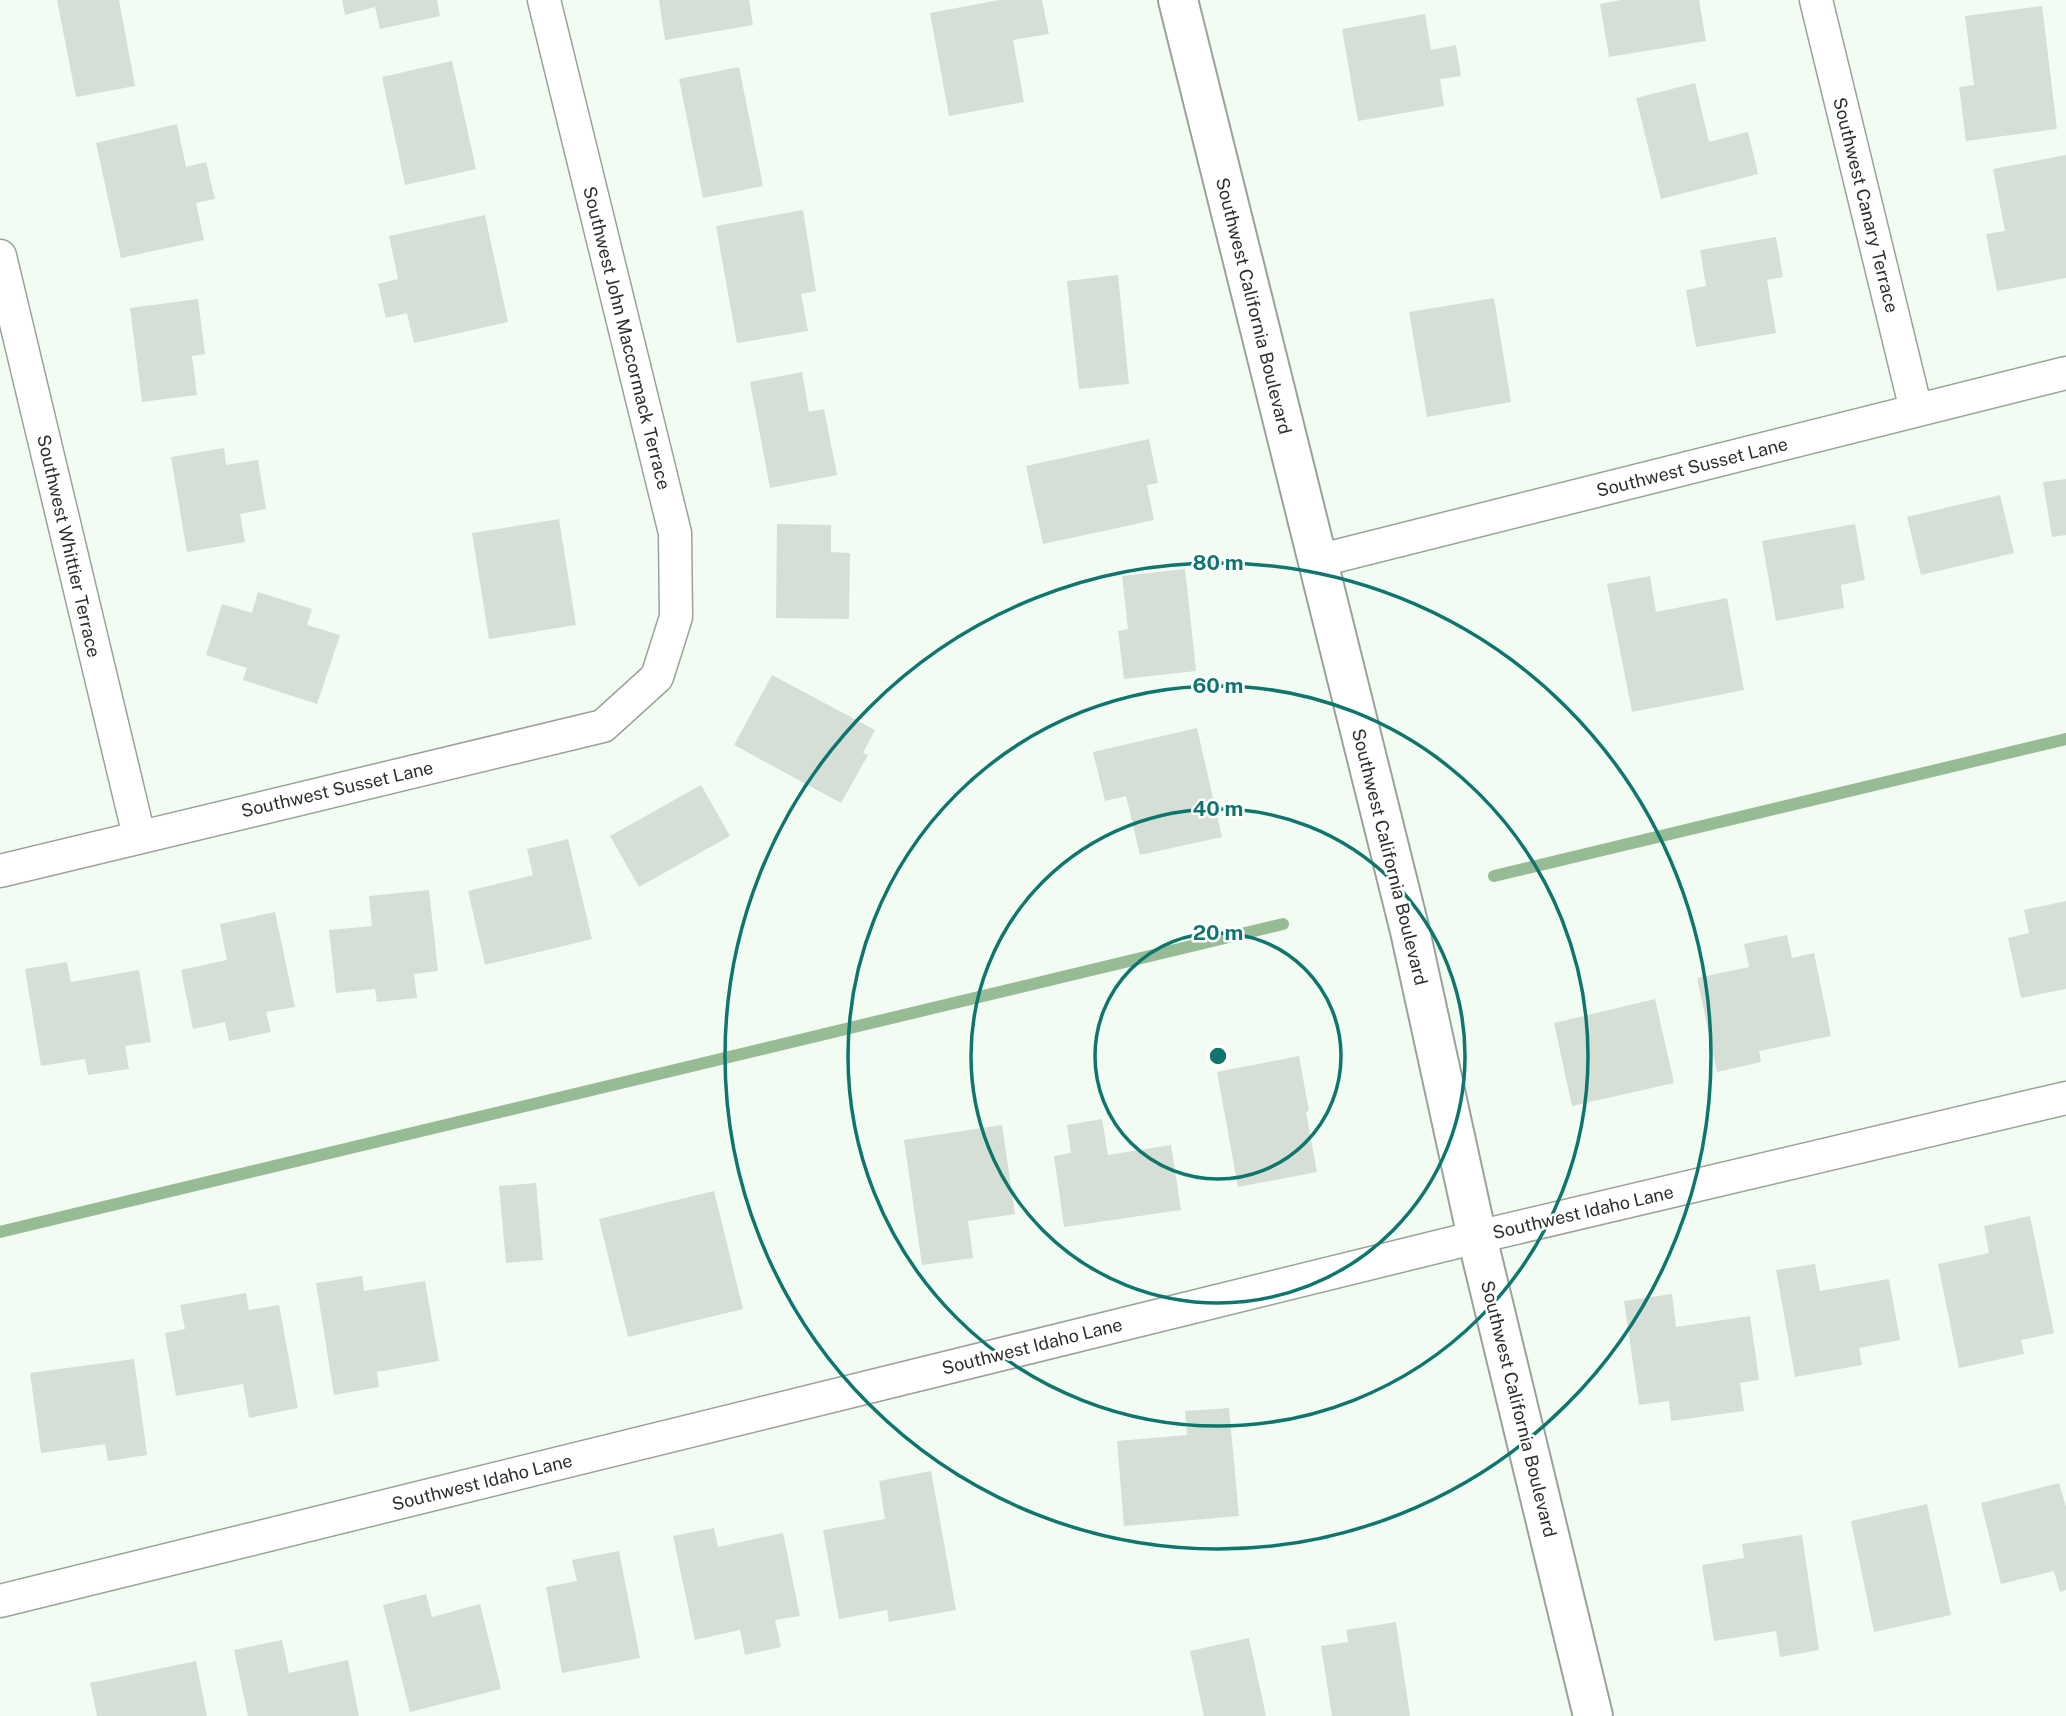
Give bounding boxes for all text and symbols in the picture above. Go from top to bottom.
street label: Southwest Canary Terrace [1829,95,1903,315]
street label: Southwest California Boulevard [1212,175,1296,437]
street label: Southwest John Maccormack Terrace [579,184,675,492]
street label: Southwest Whittier Terrace [33,433,105,659]
street label: Southwest Susset Lane [1594,433,1790,501]
text: 80 m [1192,550,1244,575]
text: 60 m [1193,673,1243,698]
street label: Southwest California Boulevard [1348,726,1432,988]
street label: Southwest Susset Lane [239,757,435,821]
text: 40 m [1193,796,1243,821]
text: 20 m [1193,920,1243,945]
centre of rings [1206,1044,1230,1068]
street label: Southwest Idaho Lane [1490,1181,1676,1243]
street label: Southwest California Boulevard [1477,1278,1561,1540]
street label: Southwest Idaho Lane [940,1313,1124,1379]
street label: Southwest Idaho Lane [390,1449,574,1515]

